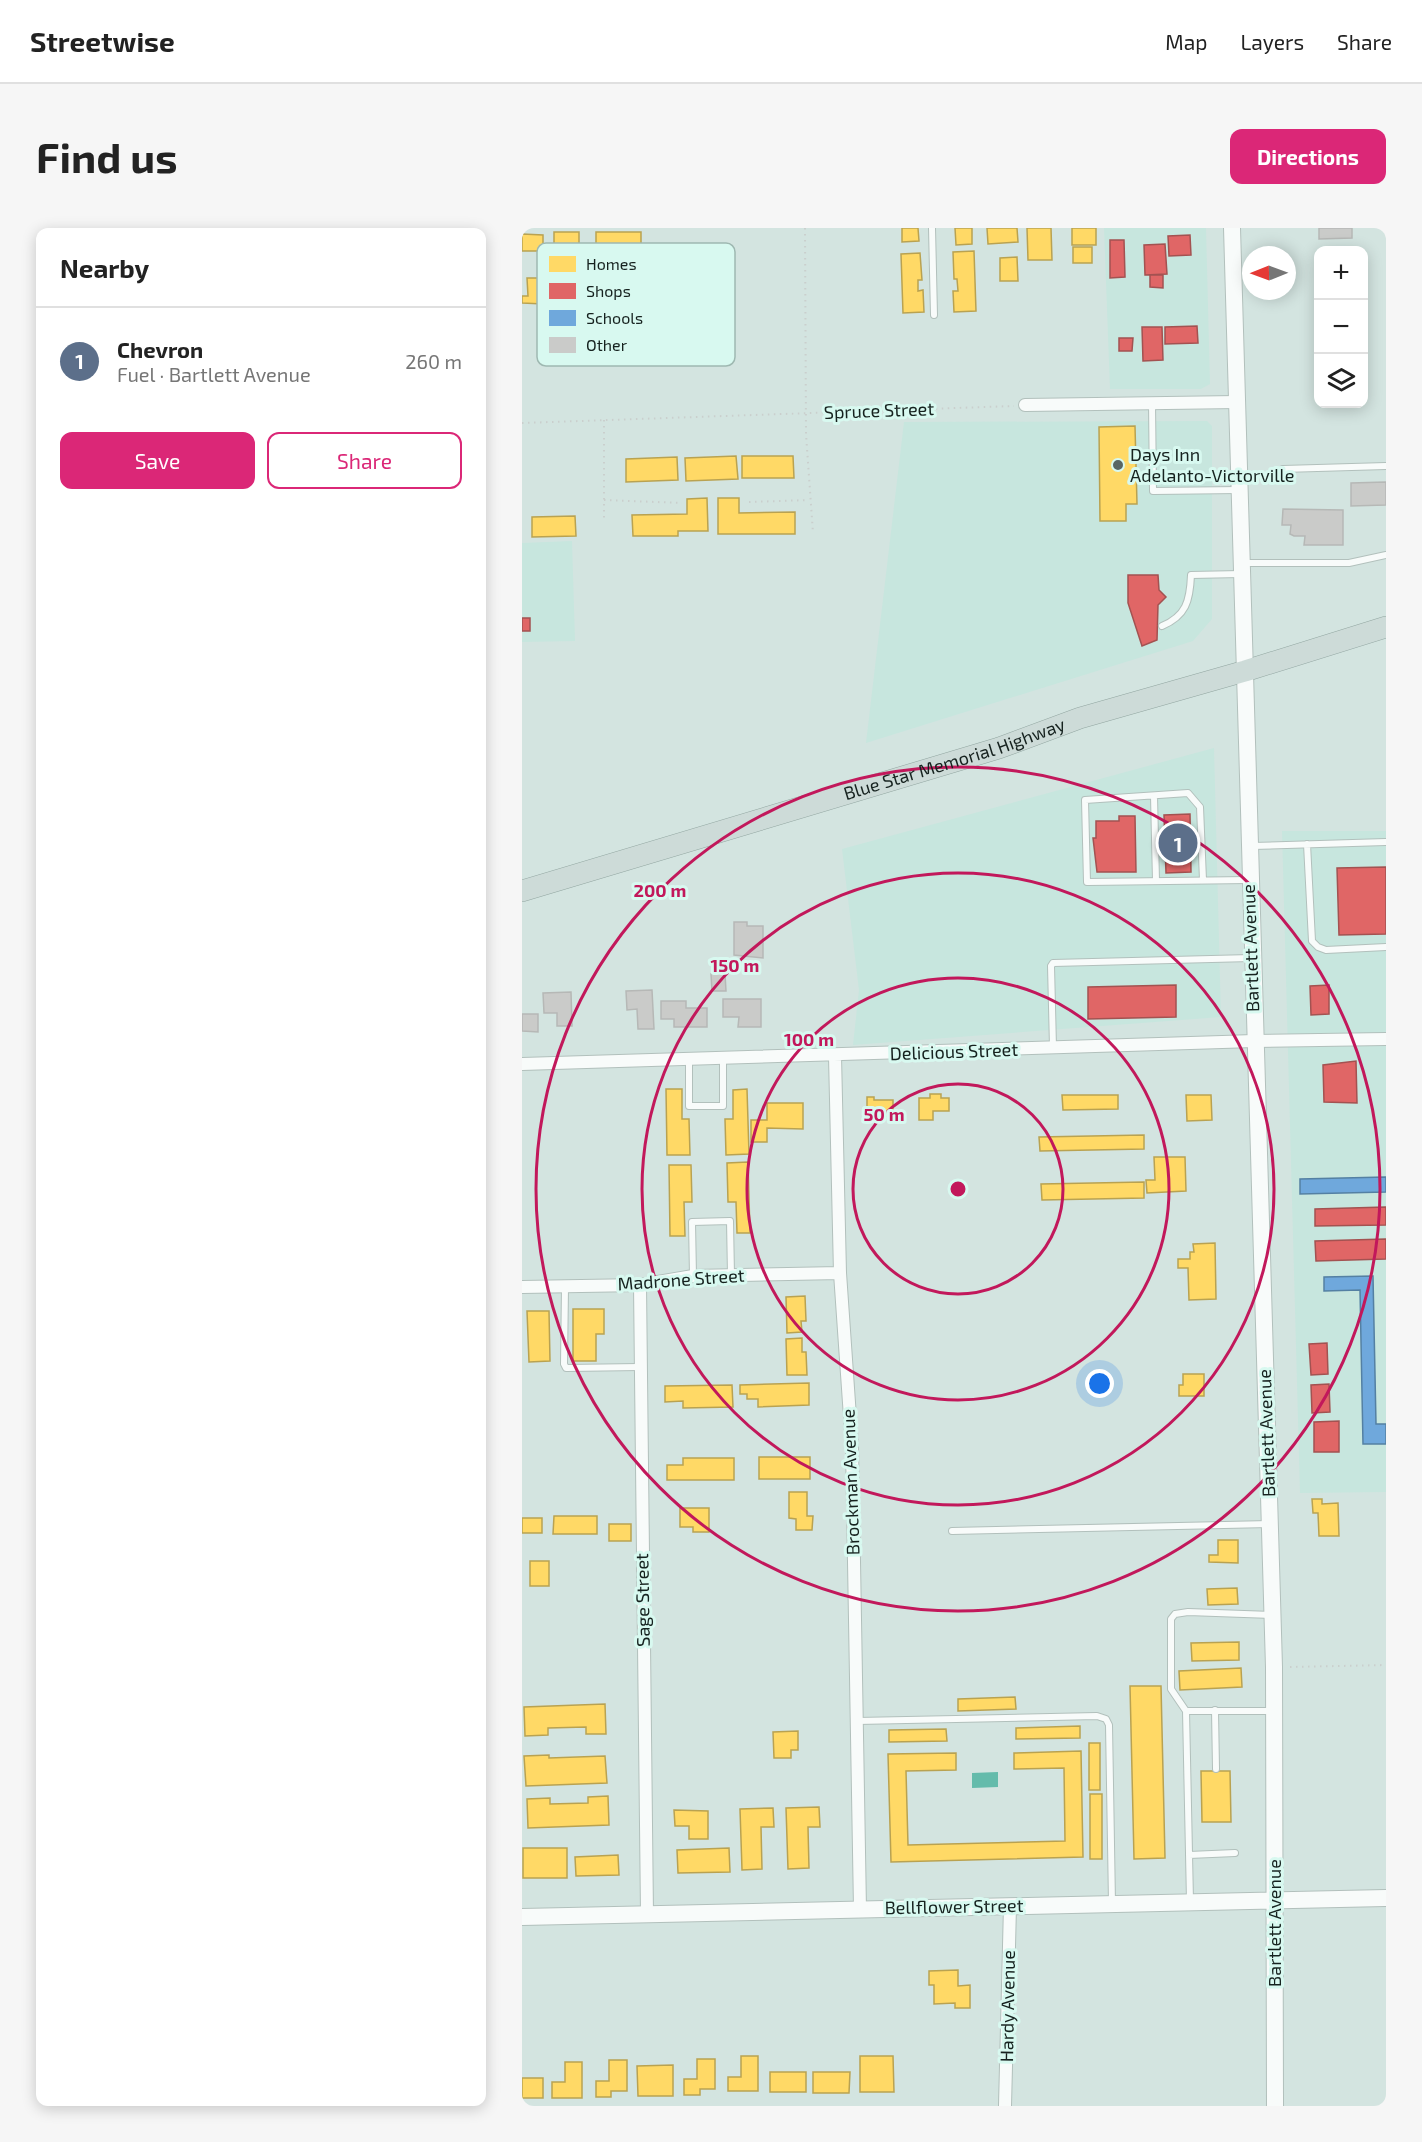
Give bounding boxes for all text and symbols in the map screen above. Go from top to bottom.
text: Streetwise [30,24,175,58]
text: Map [1165,29,1207,54]
text: Layers [1240,29,1304,54]
text: Share [1337,29,1392,54]
button: Directions [1230,129,1386,184]
text: Find us [36,131,178,181]
legend [537,243,735,366]
north arrow [1242,246,1296,300]
map controls [1314,246,1368,408]
button: + [1314,246,1368,300]
text: Nearby [60,252,149,283]
text: Homes [586,254,637,273]
text: Shops [586,281,631,300]
button: − [1314,300,1368,354]
text: Schools [586,308,643,327]
text: Other [586,335,628,354]
text: Chevron [117,336,203,362]
text: 1 [75,349,84,373]
text: 260 m [405,349,462,373]
button: layers [1314,354,1368,408]
text: Fuel · Bartlett Avenue [117,362,311,386]
street label: Spruce Street [823,397,935,423]
button: Save [60,432,255,489]
button: Share [267,432,462,489]
place label: Days Inn Adelanto-Victorville [1130,443,1295,486]
marker: Days Inn Adelanto-Victorville [1111,458,1125,472]
street label: Blue Star Memorial Highway [841,712,1068,804]
pin: 1 [1158,820,1198,866]
text: 200 m [634,879,686,901]
street label: Bartlett Avenue [1237,884,1263,1012]
text: 150 m [711,954,759,976]
text: 100 m [784,1028,834,1050]
street label: Delicious Street [889,1038,1019,1064]
text: 50 m [863,1103,905,1125]
centre of rings [948,1179,968,1199]
street label: Madrone Street [617,1264,745,1294]
your location [1085,1369,1114,1398]
street label: Bartlett Avenue [1253,1369,1279,1497]
street label: Brockman Avenue [836,1409,864,1556]
street label: Sage Street [630,1553,654,1647]
street label: Bartlett Avenue [1263,1859,1285,1987]
street label: Bellflower Street [884,1894,1024,1918]
street label: Hardy Avenue [995,1950,1019,2062]

